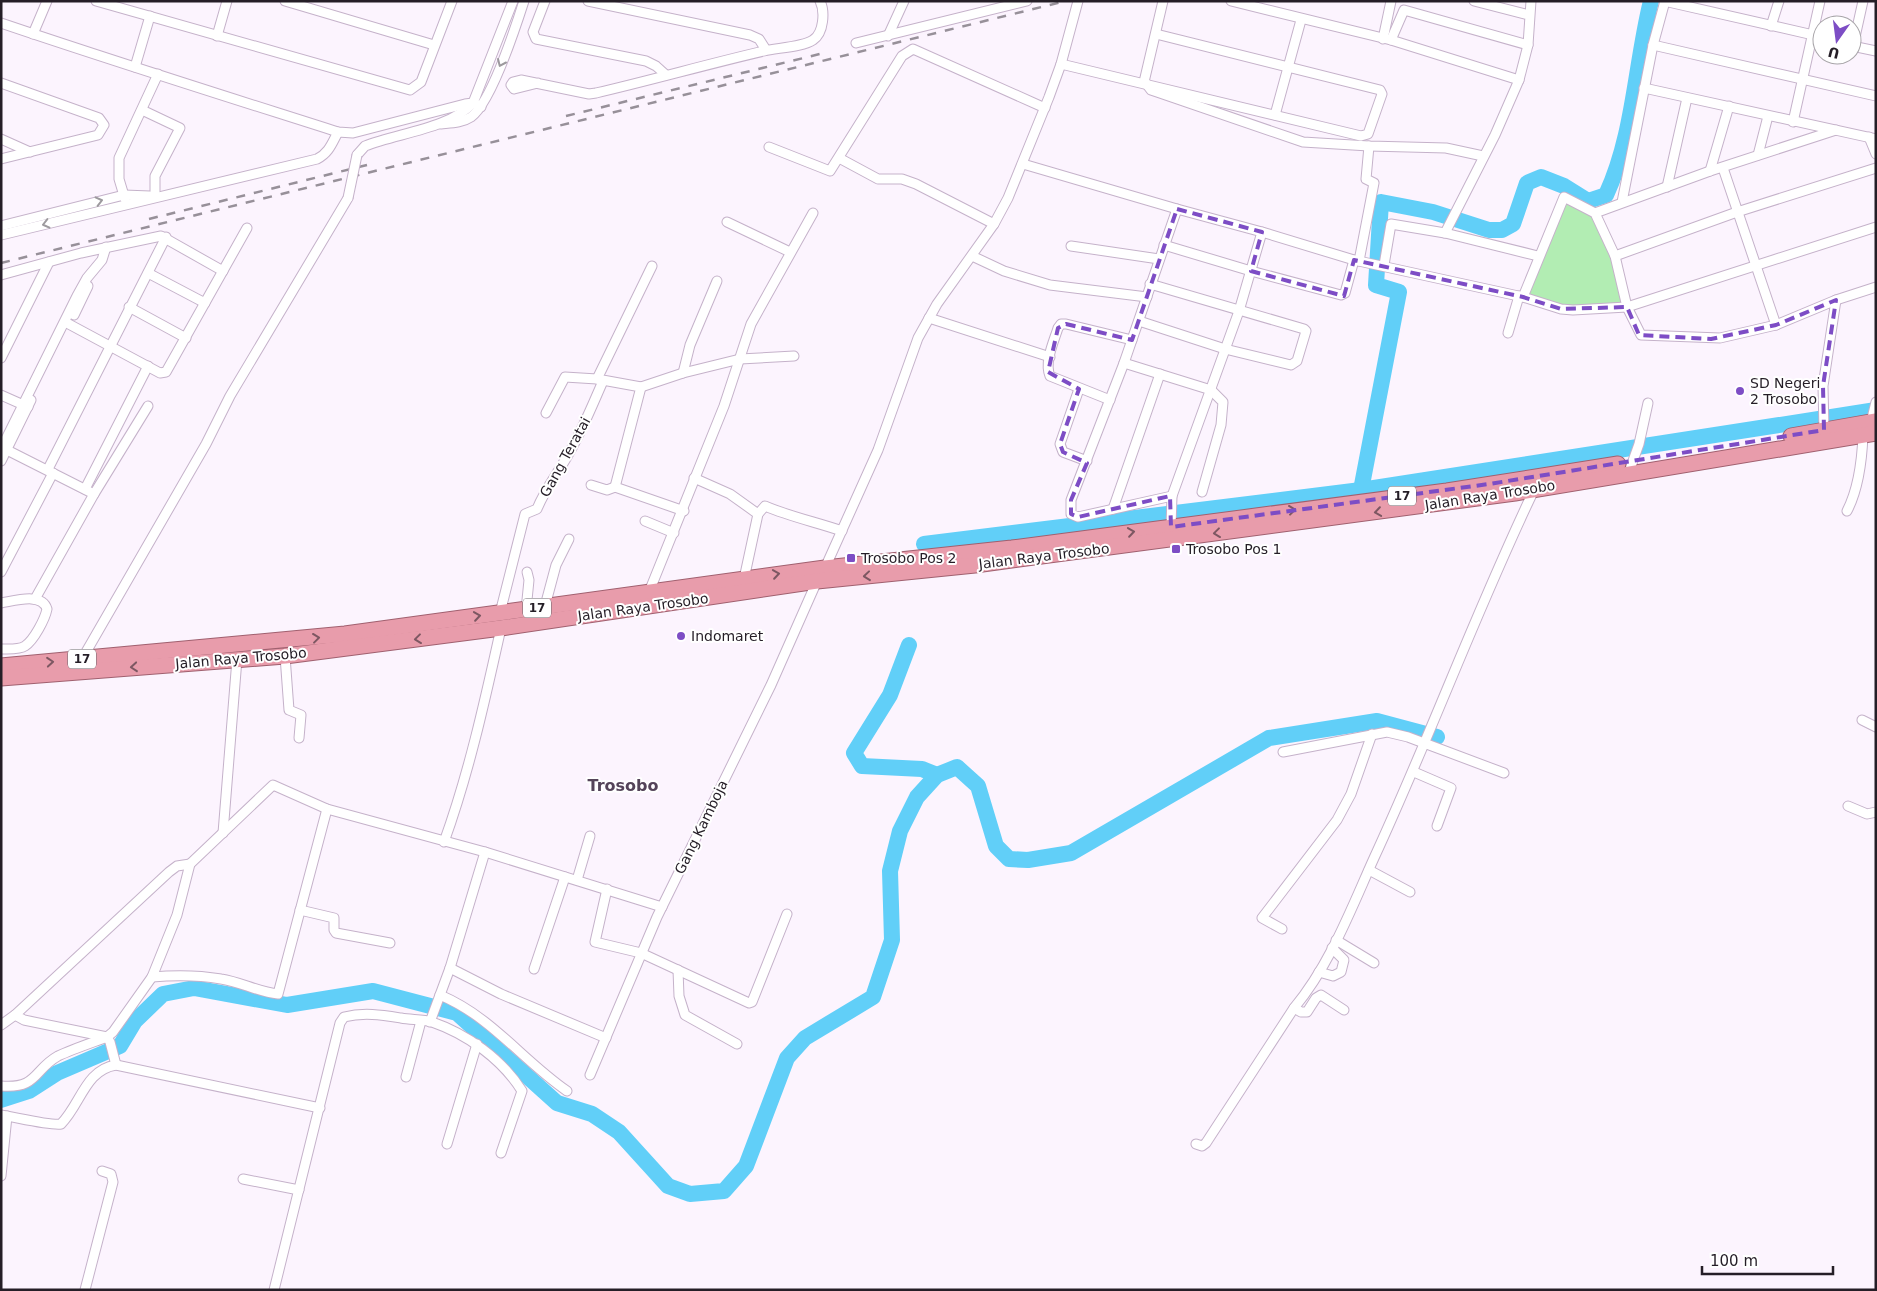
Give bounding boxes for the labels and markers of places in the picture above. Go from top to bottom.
place label: SD Negeri 2 Trosobo [1750,375,1820,407]
marker: SD Negeri 2 Trosobo [1734,385,1746,397]
place label: Trosobo Pos 1 [1185,541,1281,557]
marker: Trosobo Pos 1 [1170,543,1182,555]
place label: Trosobo Pos 2 [860,550,956,566]
marker: Trosobo Pos 2 [845,552,857,564]
place label: Indomaret [691,628,764,644]
marker: Indomaret [675,630,687,642]

